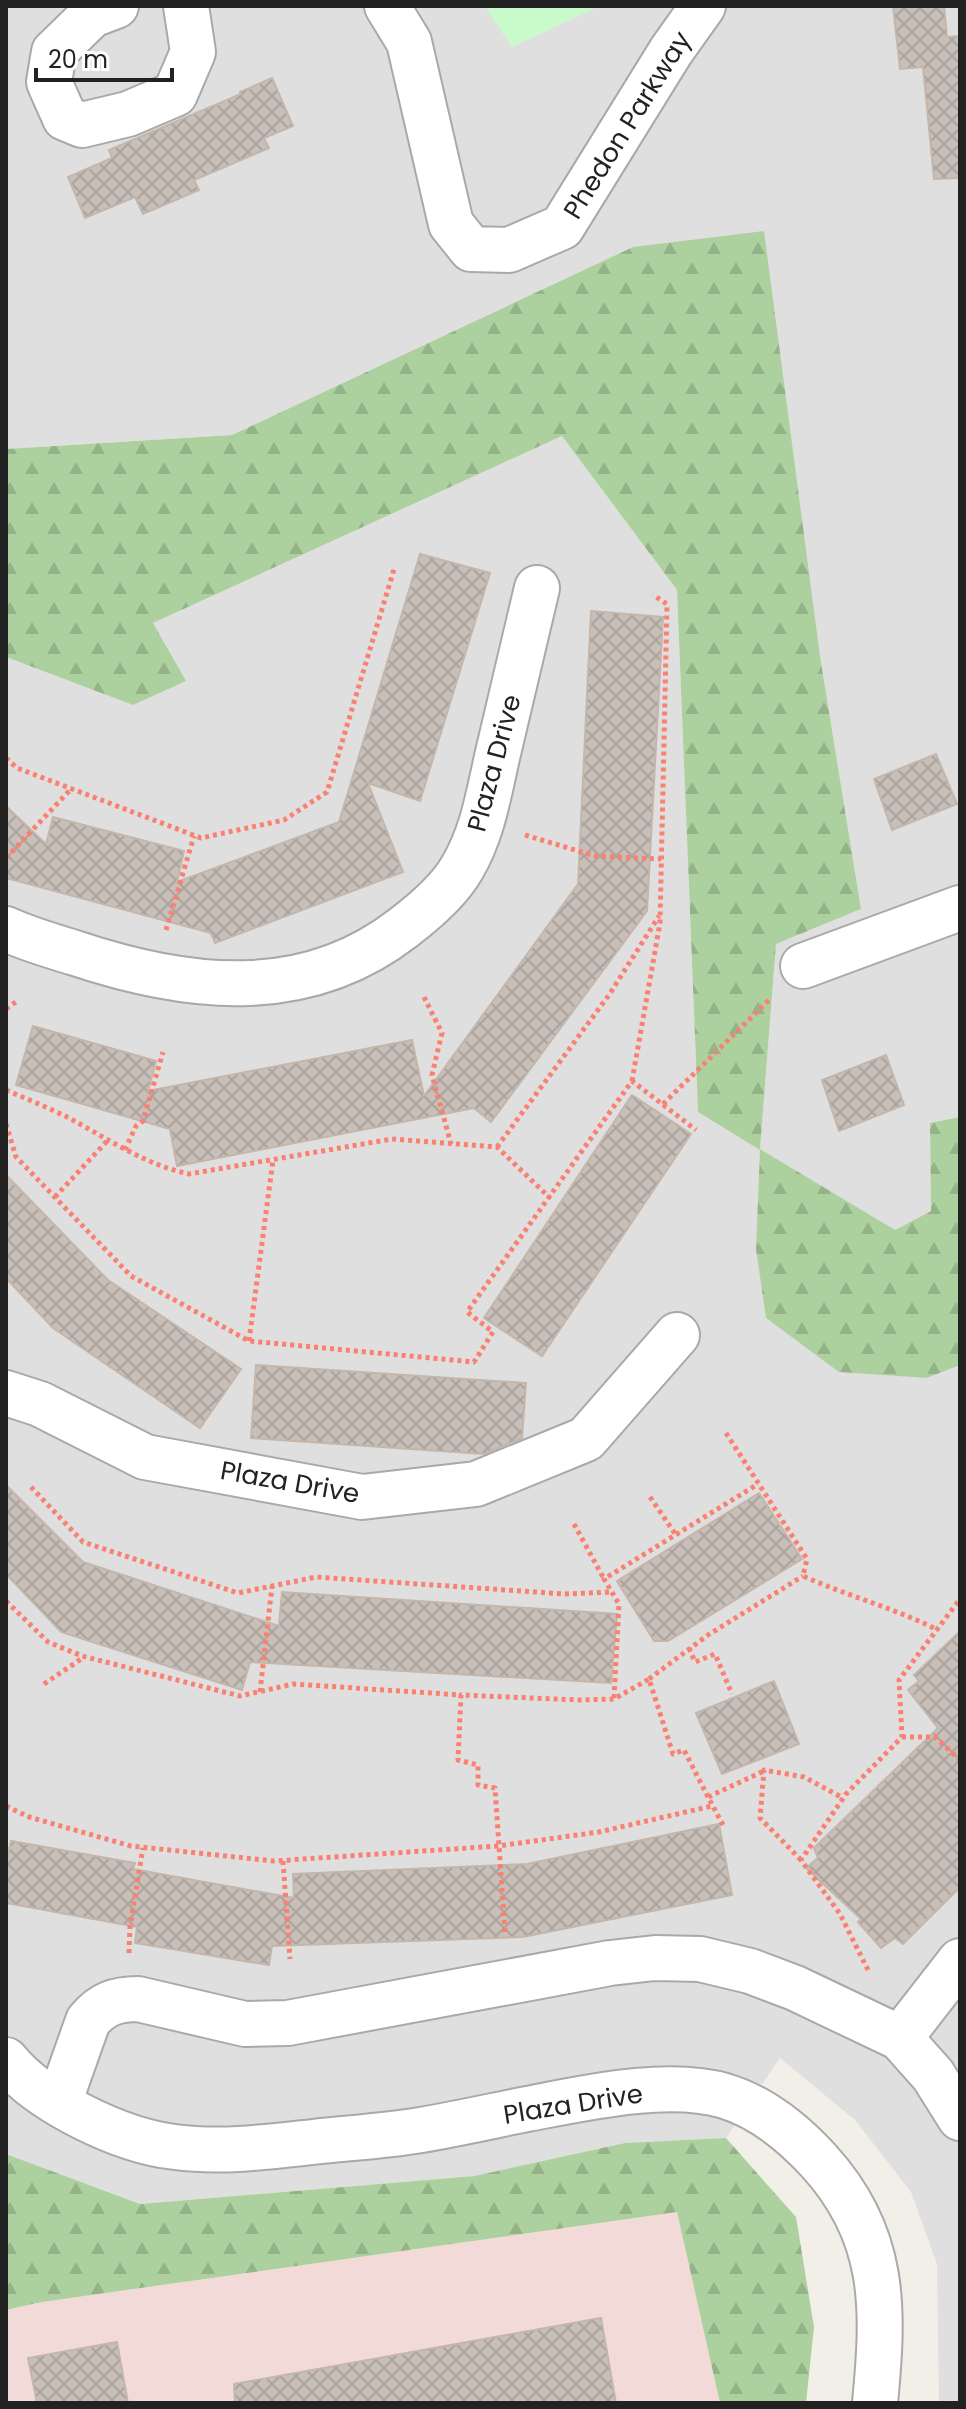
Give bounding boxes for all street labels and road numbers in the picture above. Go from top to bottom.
street label: Phedon Parkway [555,24,699,226]
street label: Plaza Drive [458,690,530,836]
street label: Plaza Drive [218,1452,362,1512]
street label: Plaza Drive [501,2075,645,2133]

